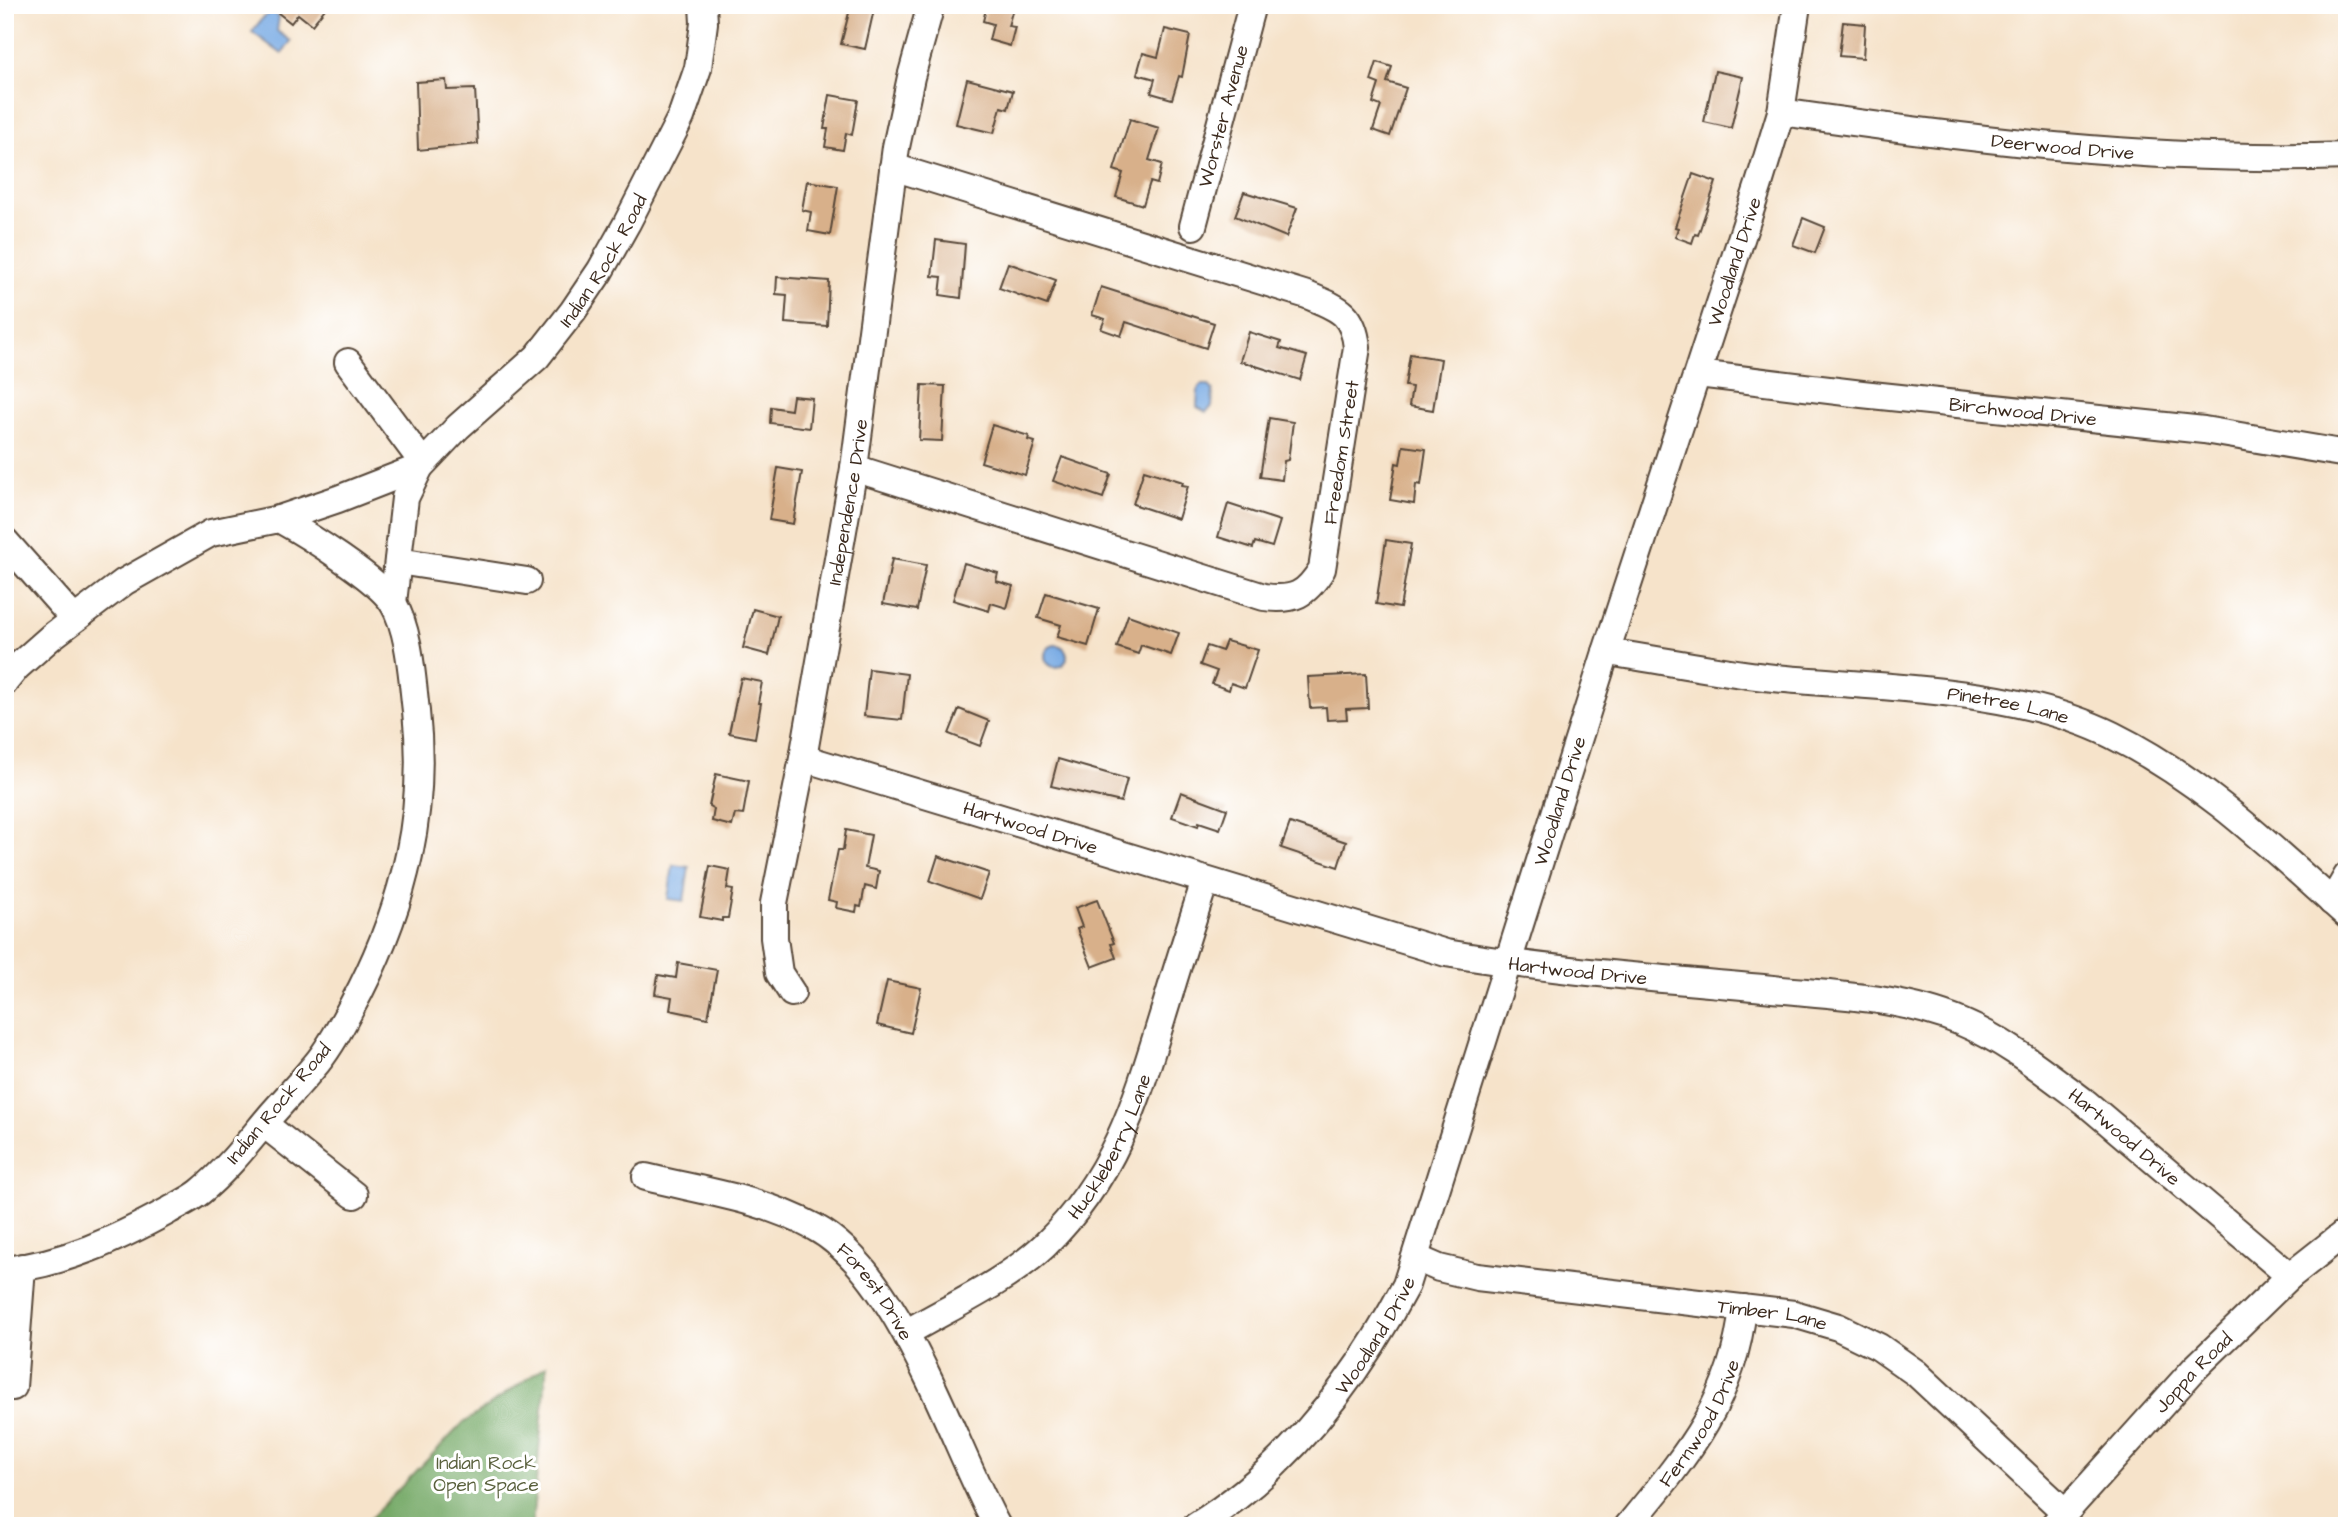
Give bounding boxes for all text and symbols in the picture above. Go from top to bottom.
street label: Worster Avenue [1192,42,1256,190]
street label: Deerwood Drive [1990,128,2135,167]
street label: Indian Rock Road [553,190,655,333]
street label: Woodland Drive [1701,194,1769,330]
street label: Freedom Street [1317,378,1367,526]
street label: Birchwood Drive [1948,391,2098,434]
street label: Independence Drive [822,417,875,587]
street label: Pinetree Lane [1946,680,2072,732]
street label: Woodland Drive [1527,733,1594,869]
street label: Hartwood Drive [960,795,1101,862]
street label: Hartwood Drive [1507,951,1648,993]
street label: Indian Rock Road [220,1037,338,1170]
street label: Huckleberry Lane [1062,1071,1159,1226]
street label: Hartwood Drive [2062,1082,2186,1192]
street label: Forest Drive [830,1237,919,1346]
street label: Woodland Drive [1329,1274,1423,1401]
street label: Timber Lane [1716,1293,1830,1338]
street label: Joppa Road [2149,1327,2239,1420]
street label: Fernwood Drive [1653,1357,1747,1493]
park label: Indian Rock Open Space [433,1450,539,1499]

